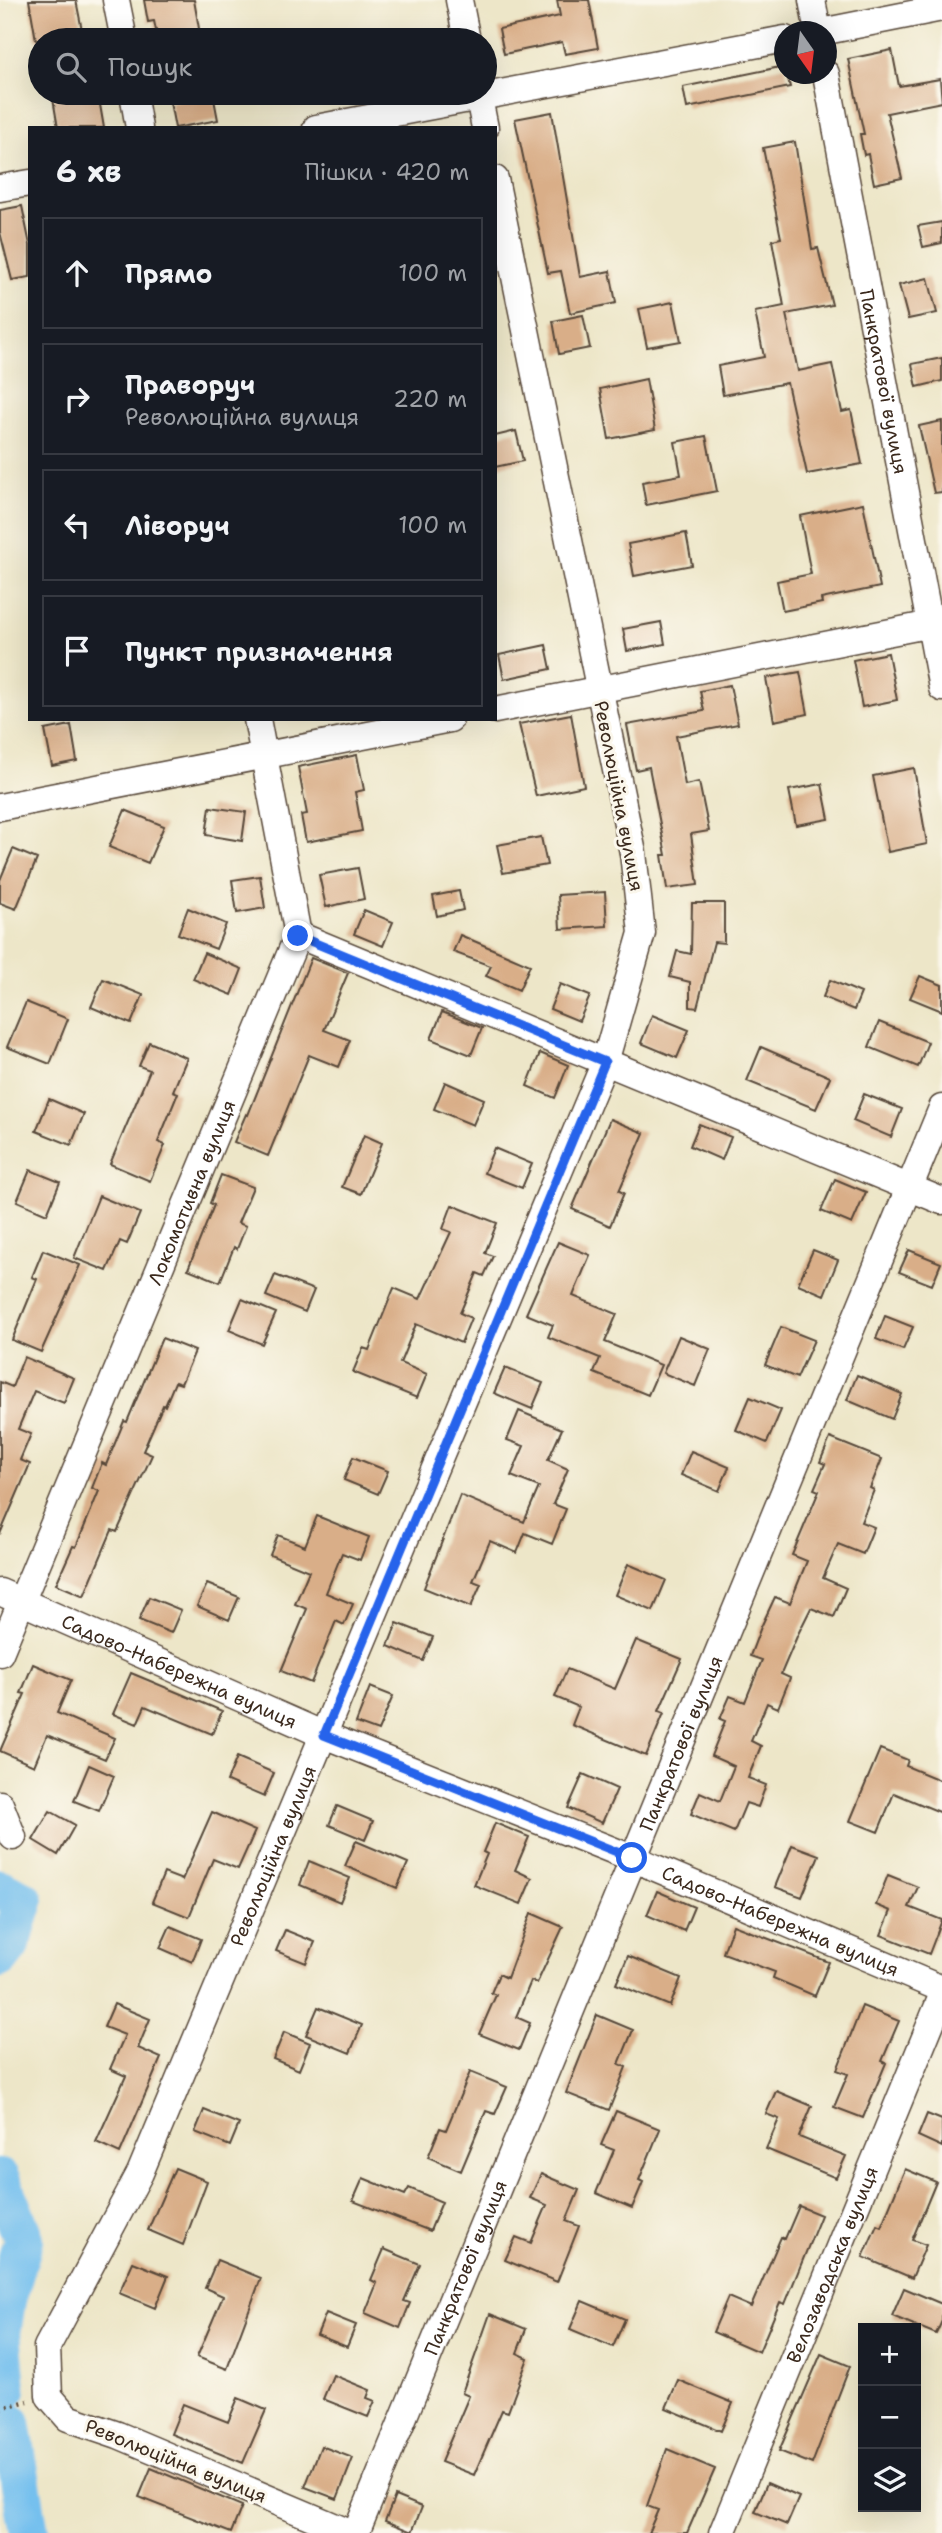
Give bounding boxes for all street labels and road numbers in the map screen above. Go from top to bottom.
street label: Панкратової вулиця [854,287,914,476]
street label: Революційна вулиця [588,699,650,893]
street label: Локомотивна вулиця [142,1096,241,1288]
street label: Садово-Набережна вулиця [58,1608,301,1734]
street label: Панкратової вулиця [634,1652,728,1835]
street label: Революційна вулиця [224,1762,322,1950]
street label: Садово-Набережна вулиця [658,1860,903,1982]
street label: Велозаводська вулиця [780,2163,883,2367]
street label: Панкратової вулиця [418,2176,512,2359]
street label: Революційна вулиця [82,2413,270,2509]

